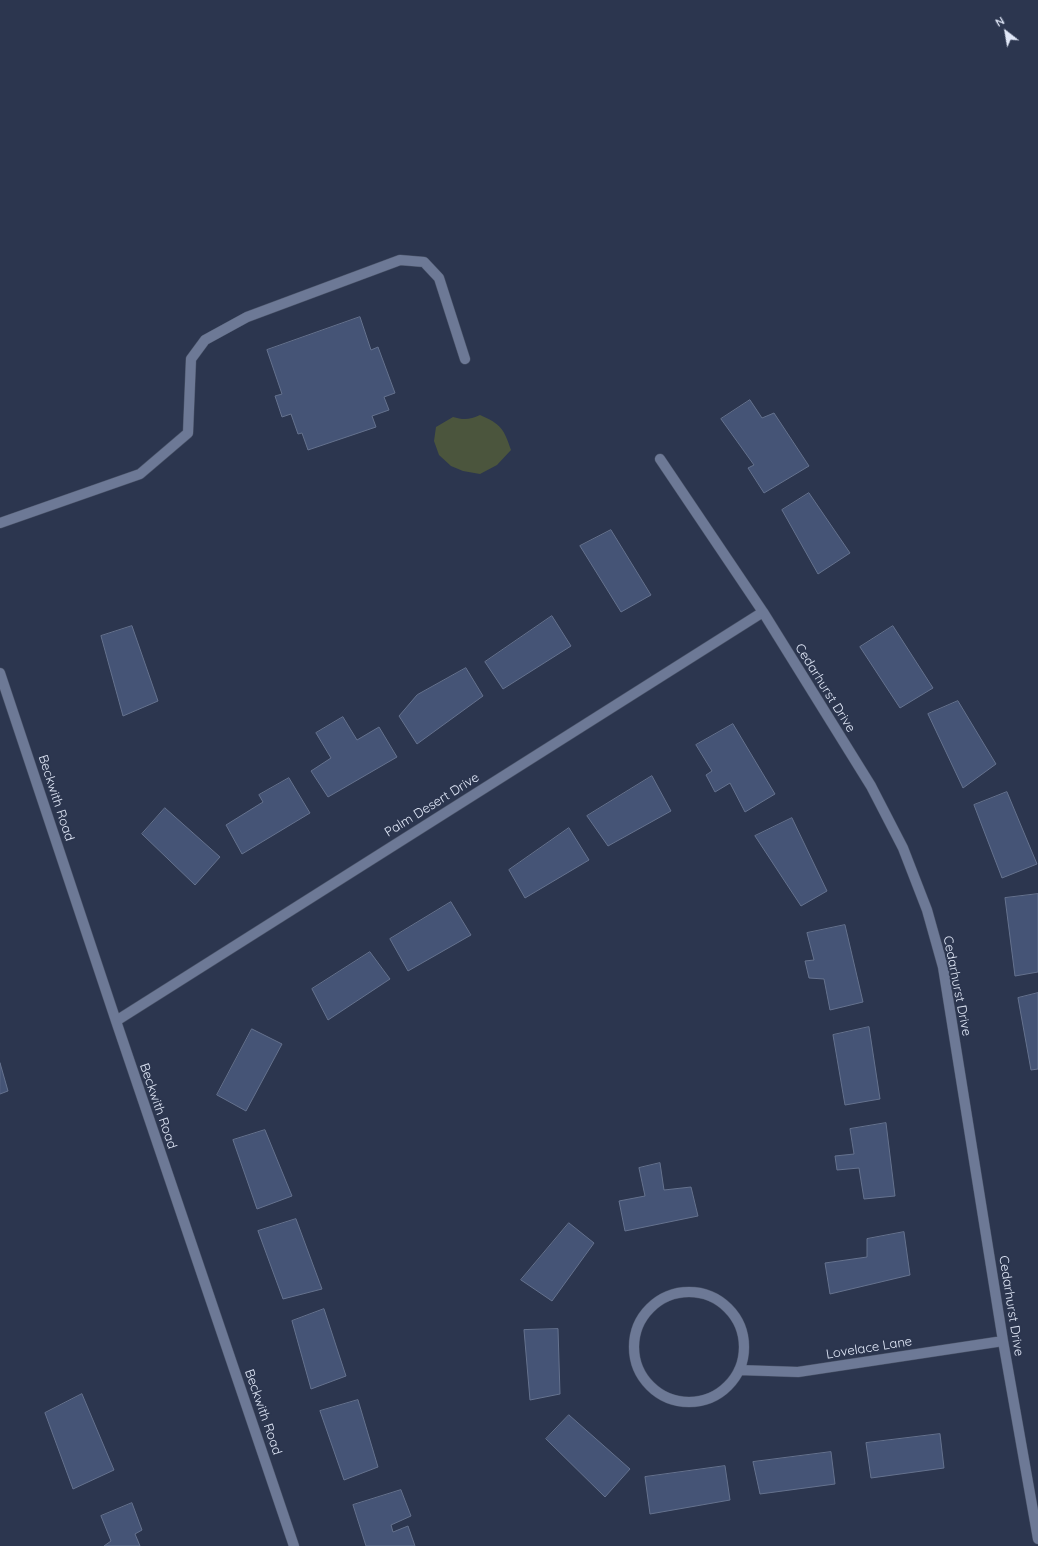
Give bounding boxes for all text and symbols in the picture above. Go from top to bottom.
north arrow [986,12,1026,52]
text: N [993,14,1007,30]
street label: Cedarhurst Drive [791,641,859,735]
street label: Beckwith Road [35,753,77,843]
street label: Palm Desert Drive [382,770,482,840]
street label: Cedarhurst Drive [940,935,974,1037]
street label: Beckwith Road [136,1061,180,1151]
street label: Cedarhurst Drive [995,1255,1027,1357]
street label: Lovelace Lane [825,1333,913,1363]
street label: Beckwith Road [241,1367,285,1457]

